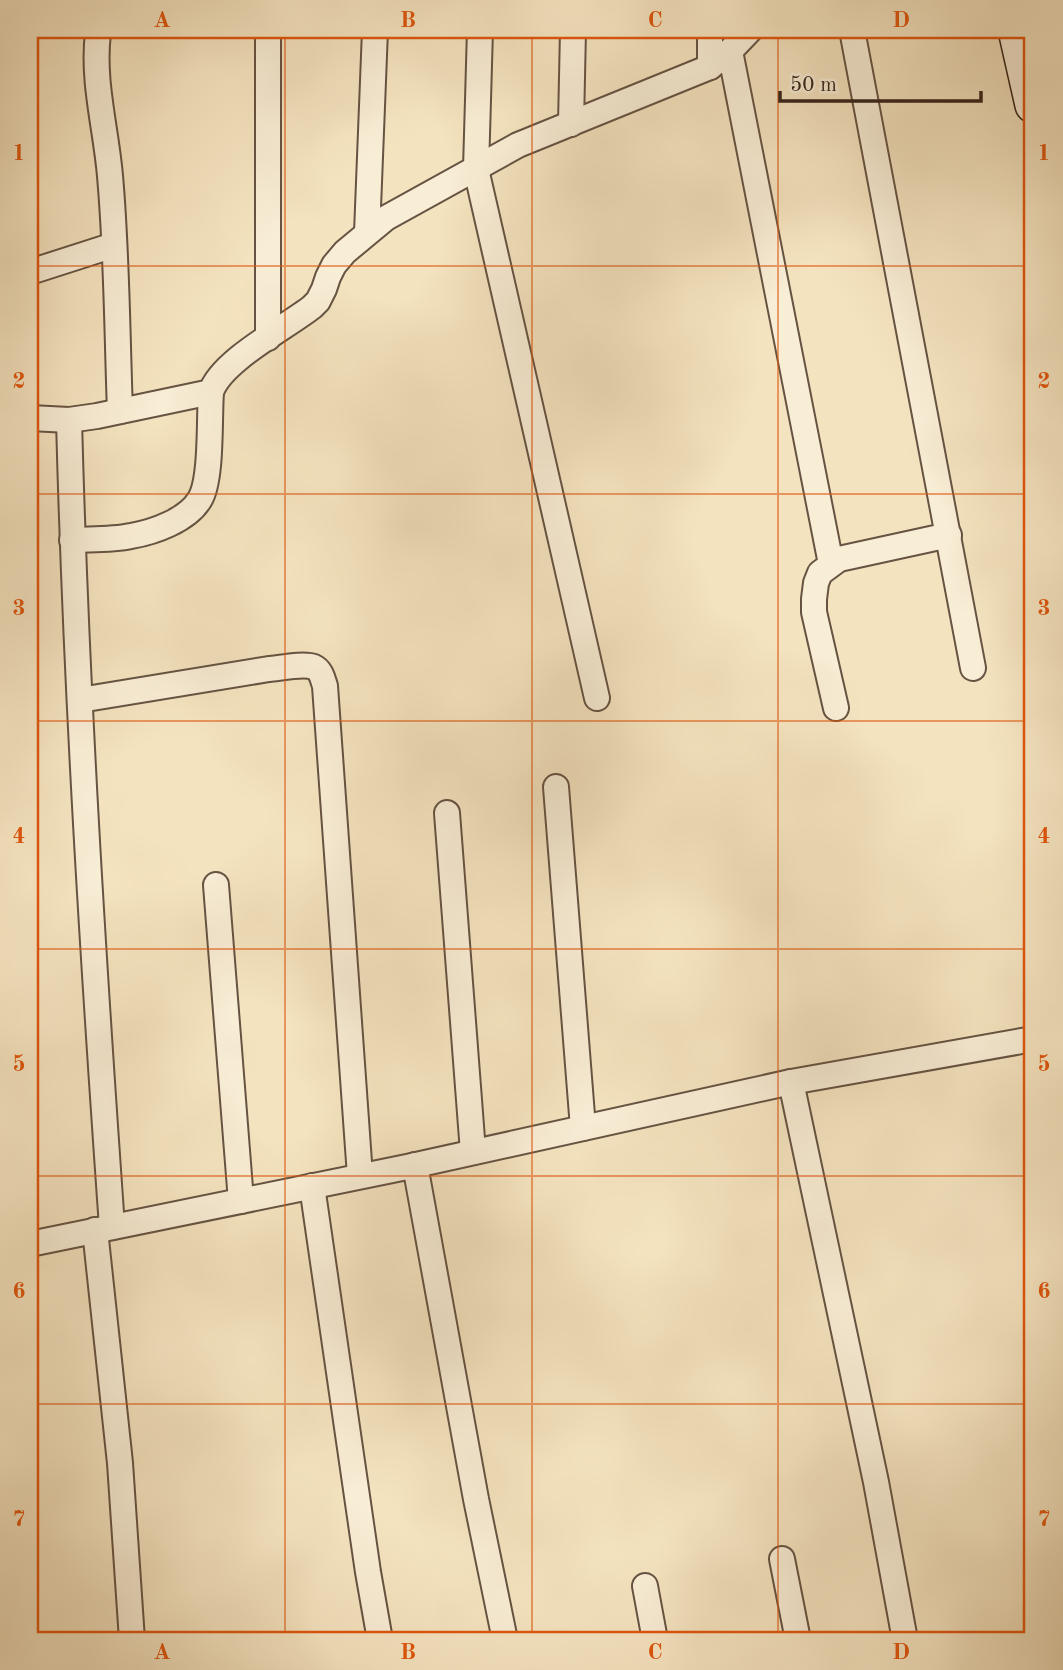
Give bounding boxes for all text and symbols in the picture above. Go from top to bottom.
text: A [153,9,171,32]
text: B [400,9,416,32]
text: C [647,9,663,32]
text: D [892,9,910,32]
scale bar [780,60,981,104]
text: 50 m [790,75,837,96]
text: 1 [12,142,26,165]
text: 1 [1037,142,1051,165]
text: 2 [12,370,26,393]
text: 2 [1037,370,1051,393]
text: 3 [12,597,26,620]
text: 3 [1037,597,1051,620]
text: 4 [12,825,26,848]
text: 4 [1037,825,1051,848]
text: 5 [12,1053,26,1076]
text: 5 [1037,1053,1051,1076]
text: 6 [12,1280,26,1303]
text: 6 [1037,1280,1051,1303]
text: 7 [12,1508,26,1531]
text: 7 [1037,1508,1051,1531]
text: A [153,1641,171,1664]
text: B [400,1641,416,1664]
text: C [647,1641,663,1664]
text: D [892,1641,910,1664]

